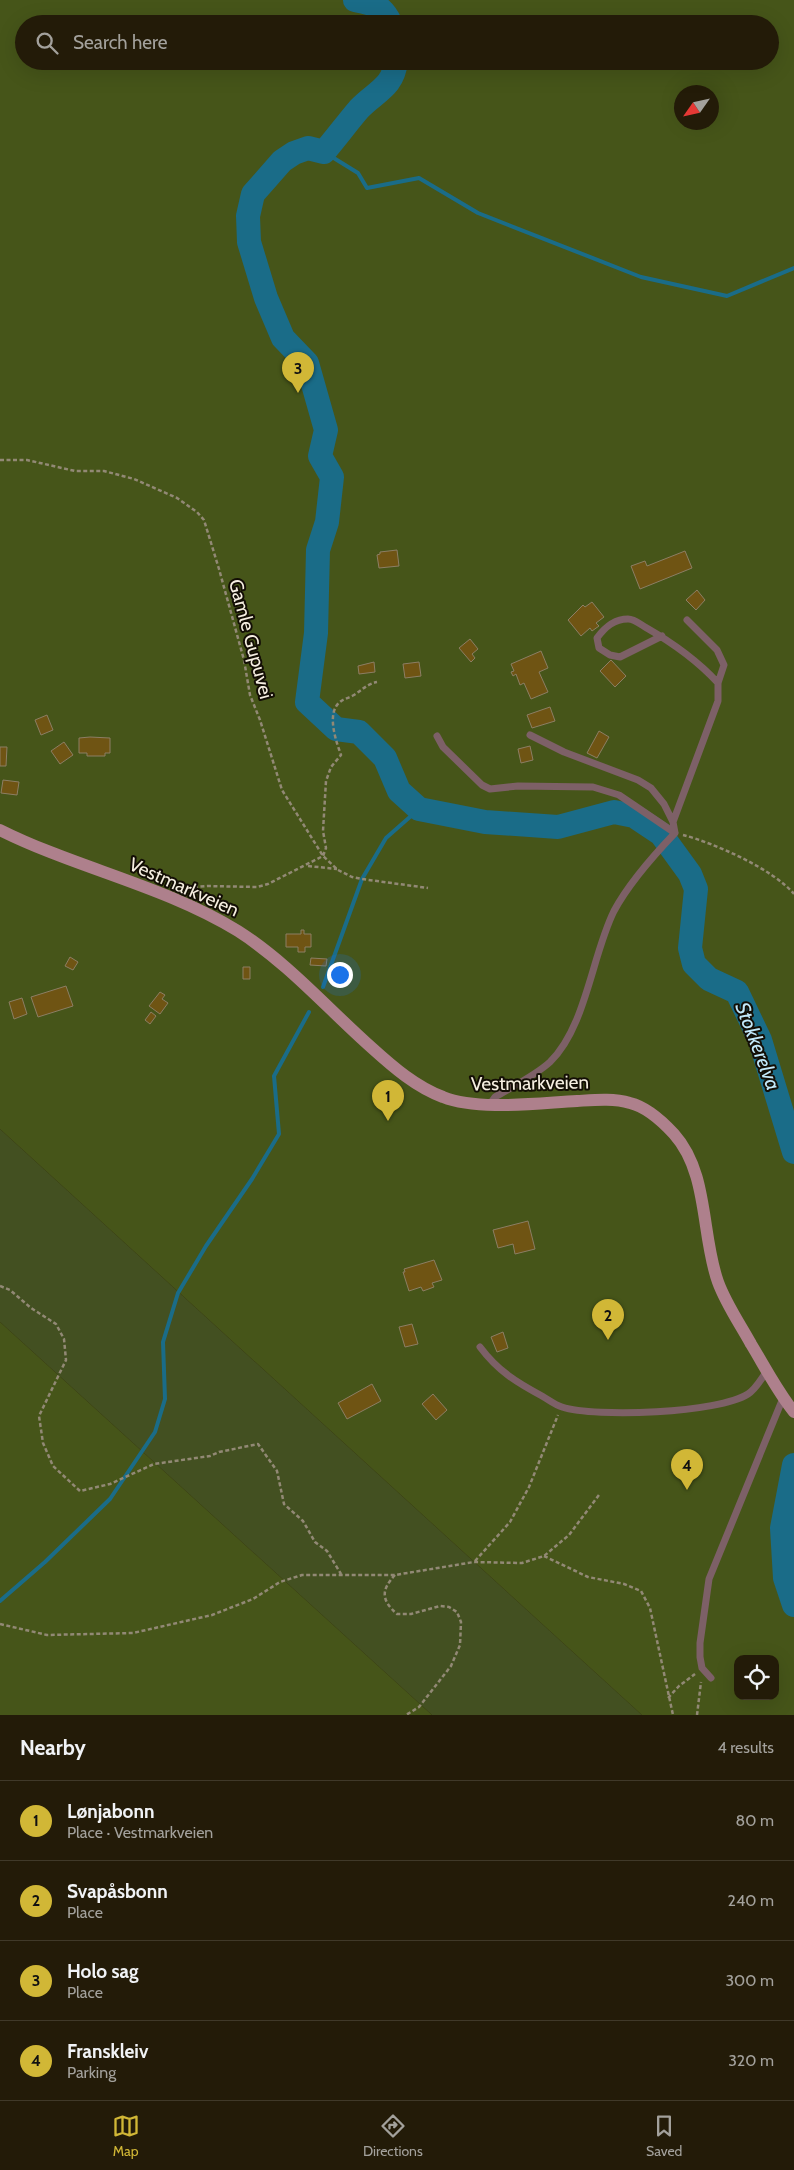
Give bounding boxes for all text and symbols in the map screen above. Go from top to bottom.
search box [15,15,779,70]
icon: search [33,29,61,57]
text: Search here [73,31,167,54]
north arrow [674,85,719,130]
pin: 3 [282,352,314,393]
street label: Gamle Gupuvei [224,577,278,701]
street label: Vestmarkveien [125,852,243,922]
your location [327,962,353,988]
water label: Stokkerelva [730,999,786,1093]
street label: Vestmarkveien [471,1070,589,1096]
pin: 1 [372,1080,404,1121]
pin: 2 [592,1299,624,1340]
pin: 4 [671,1449,703,1490]
map controls [734,1655,779,1700]
button: locate [734,1655,779,1700]
text: Nearby [20,1735,86,1760]
text: 4 results [717,1738,774,1757]
text: Lønjabonn [67,1800,154,1823]
text: 1 [33,1811,39,1830]
text: 80 m [736,1811,774,1830]
text: Place · Vestmarkveien [67,1823,213,1842]
text: Svapåsbonn [67,1880,168,1903]
text: 2 [32,1891,40,1910]
text: 240 m [728,1891,774,1910]
text: Place [67,1903,103,1922]
text: Holo sag [67,1960,138,1983]
text: 3 [32,1971,40,1990]
text: 300 m [725,1971,774,1990]
text: Place [67,1983,103,2002]
text: Franskleiv [67,2040,148,2063]
text: 4 [31,2051,41,2070]
text: 320 m [728,2051,774,2070]
text: Parking [67,2063,116,2082]
tab: Map [112,2112,140,2160]
tab: Directions [363,2112,423,2160]
tab: Saved [646,2112,682,2160]

